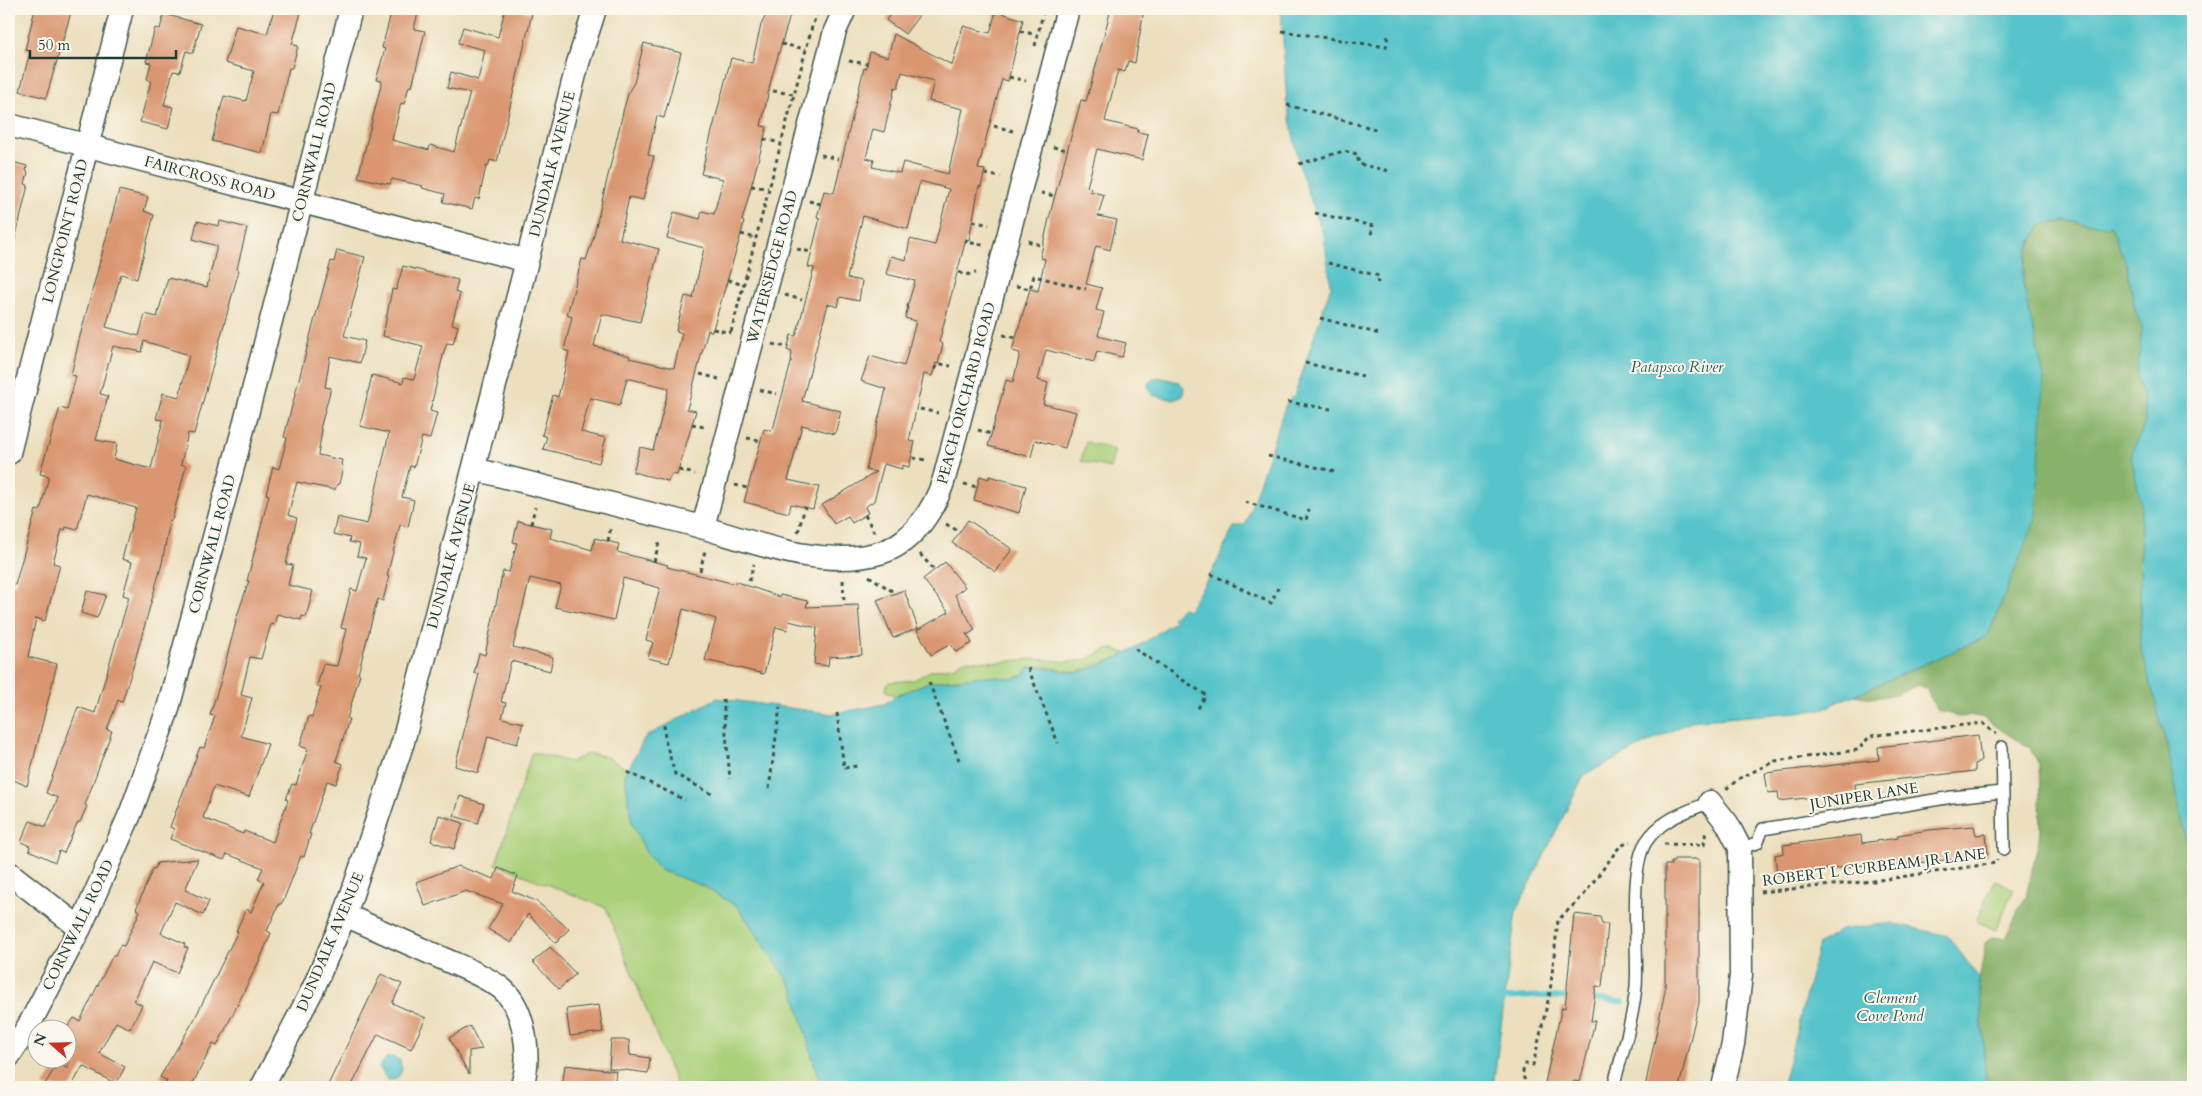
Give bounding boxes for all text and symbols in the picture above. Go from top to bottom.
scale bar [30,28,176,60]
text: 50 m [38,35,70,55]
street label: CORNWALL ROAD [287,80,341,224]
street label: DUNDALK AVENUE [524,89,580,239]
street label: FAIRCROSS ROAD [142,151,278,205]
street label: LONGPOINT ROAD [37,157,93,305]
street label: WATERSEDGE ROAD [742,188,802,347]
street label: PEACH ORCHARD ROAD [932,300,1000,486]
water label: Patapsco River [1631,356,1724,378]
street label: CORNWALL ROAD [184,472,240,616]
street label: DUNDALK AVENUE [422,481,480,631]
street label: JUNIPER LANE [1806,778,1920,815]
street label: ROBERT L CURBEAM JR LANE [1761,843,1987,891]
street label: CORNWALL ROAD [38,856,118,994]
street label: DUNDALK AVENUE [292,869,368,1015]
water label: Clement Cove Pond [1856,987,1925,1027]
north arrow [28,1018,78,1068]
text: N [29,1031,51,1049]

